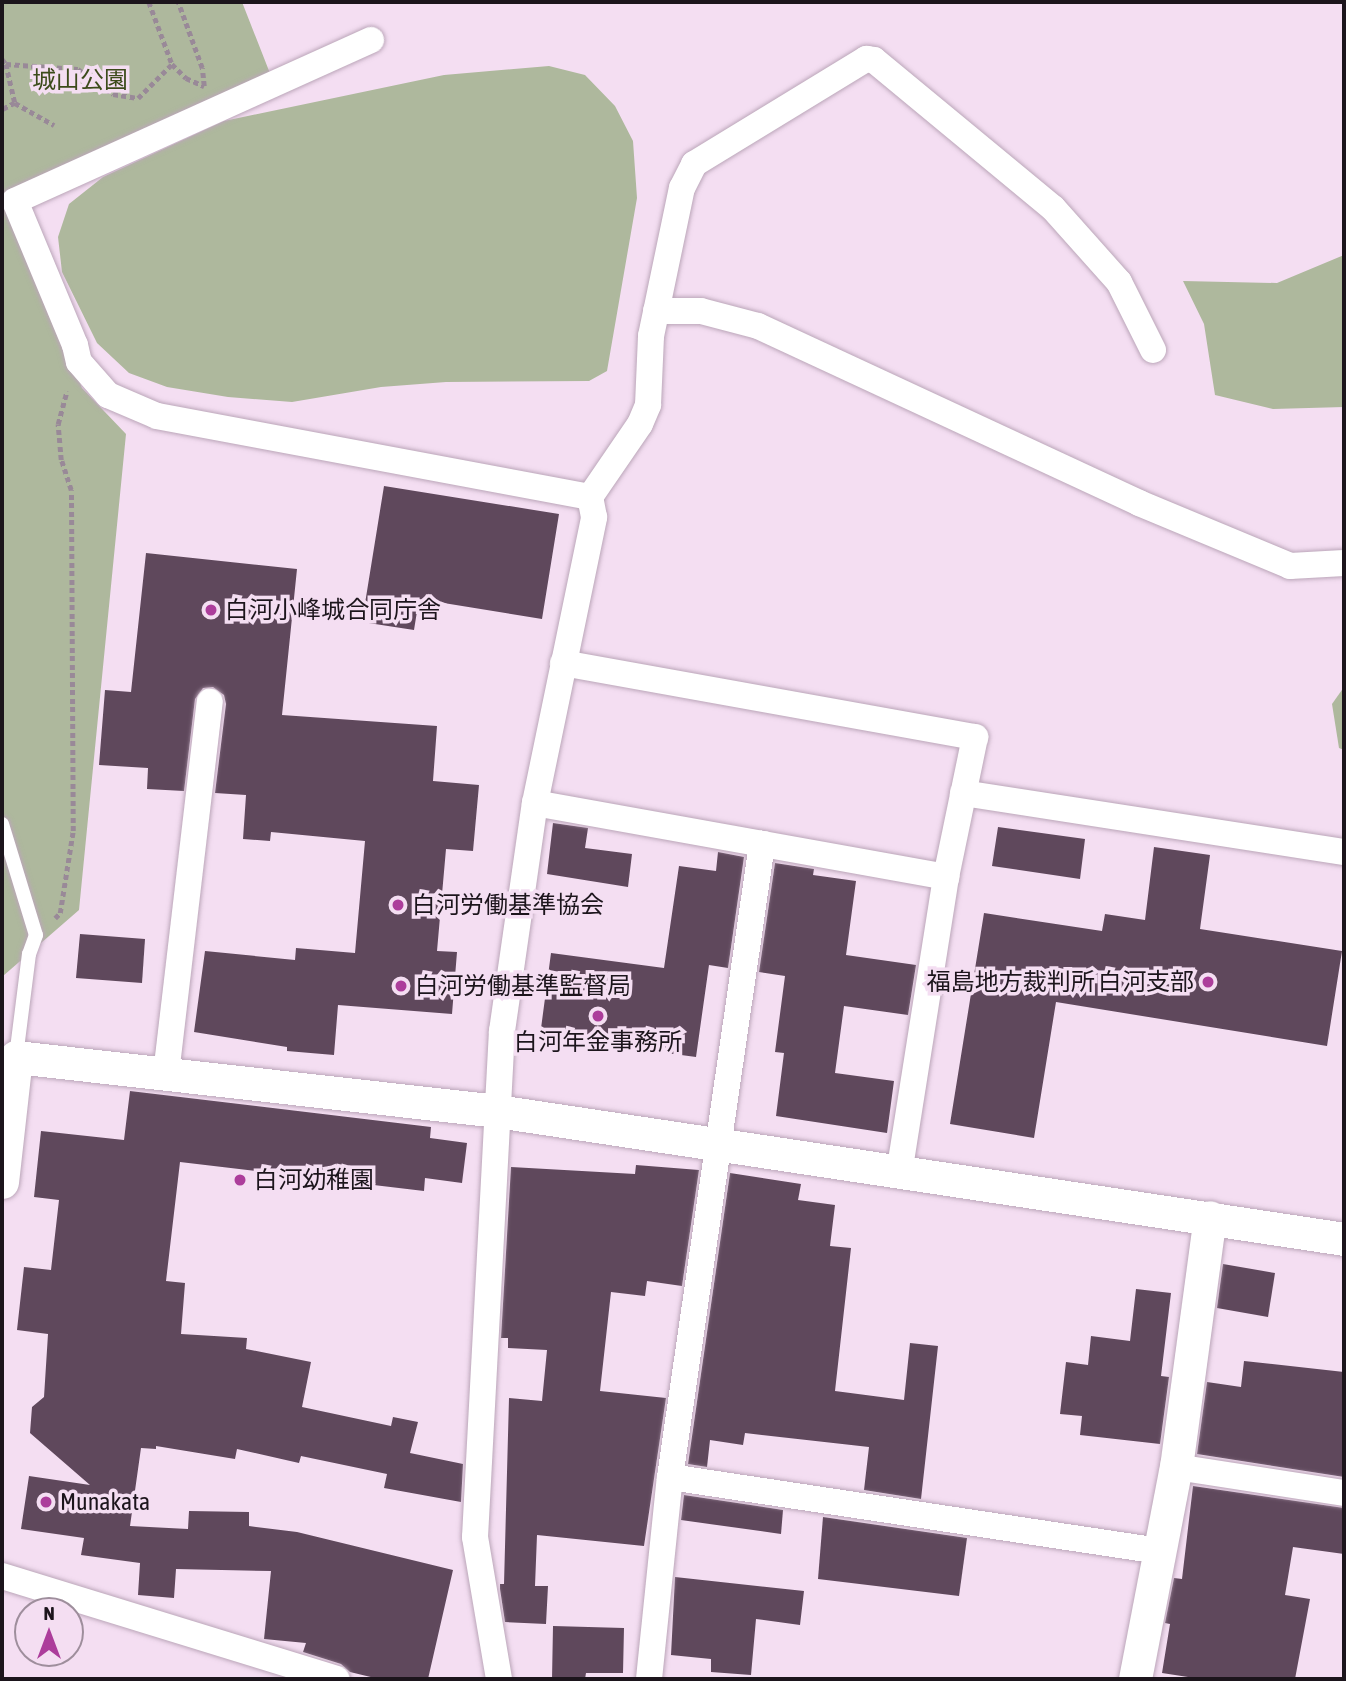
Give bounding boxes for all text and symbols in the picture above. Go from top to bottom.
park label: 城山公園 [32,66,128,94]
place label: 白河小峰城合同庁舎 [225,596,441,624]
marker: 白河小峰城合同庁舎 [203,602,219,618]
place label: 白河労働基準協会 [412,891,604,919]
marker: 白河労働基準協会 [390,897,406,913]
place label: 福島地方裁判所 白河支部 [927,968,1194,996]
place label: 白河労働基準監督局 [415,972,631,1000]
marker: 福島地方裁判所 白河支部 [1200,974,1216,990]
marker: 白河労働基準監督局 [393,978,409,994]
marker: 白河年金事務所 [590,1008,606,1024]
place label: 白河年金事務所 [514,1028,682,1056]
place label: 白河幼稚園 [254,1166,374,1194]
marker: 白河幼稚園 [232,1172,248,1188]
place label: Munakata [60,1488,150,1516]
marker: Munakata [38,1494,54,1510]
north arrow [14,1597,84,1667]
text: N [43,1602,55,1624]

